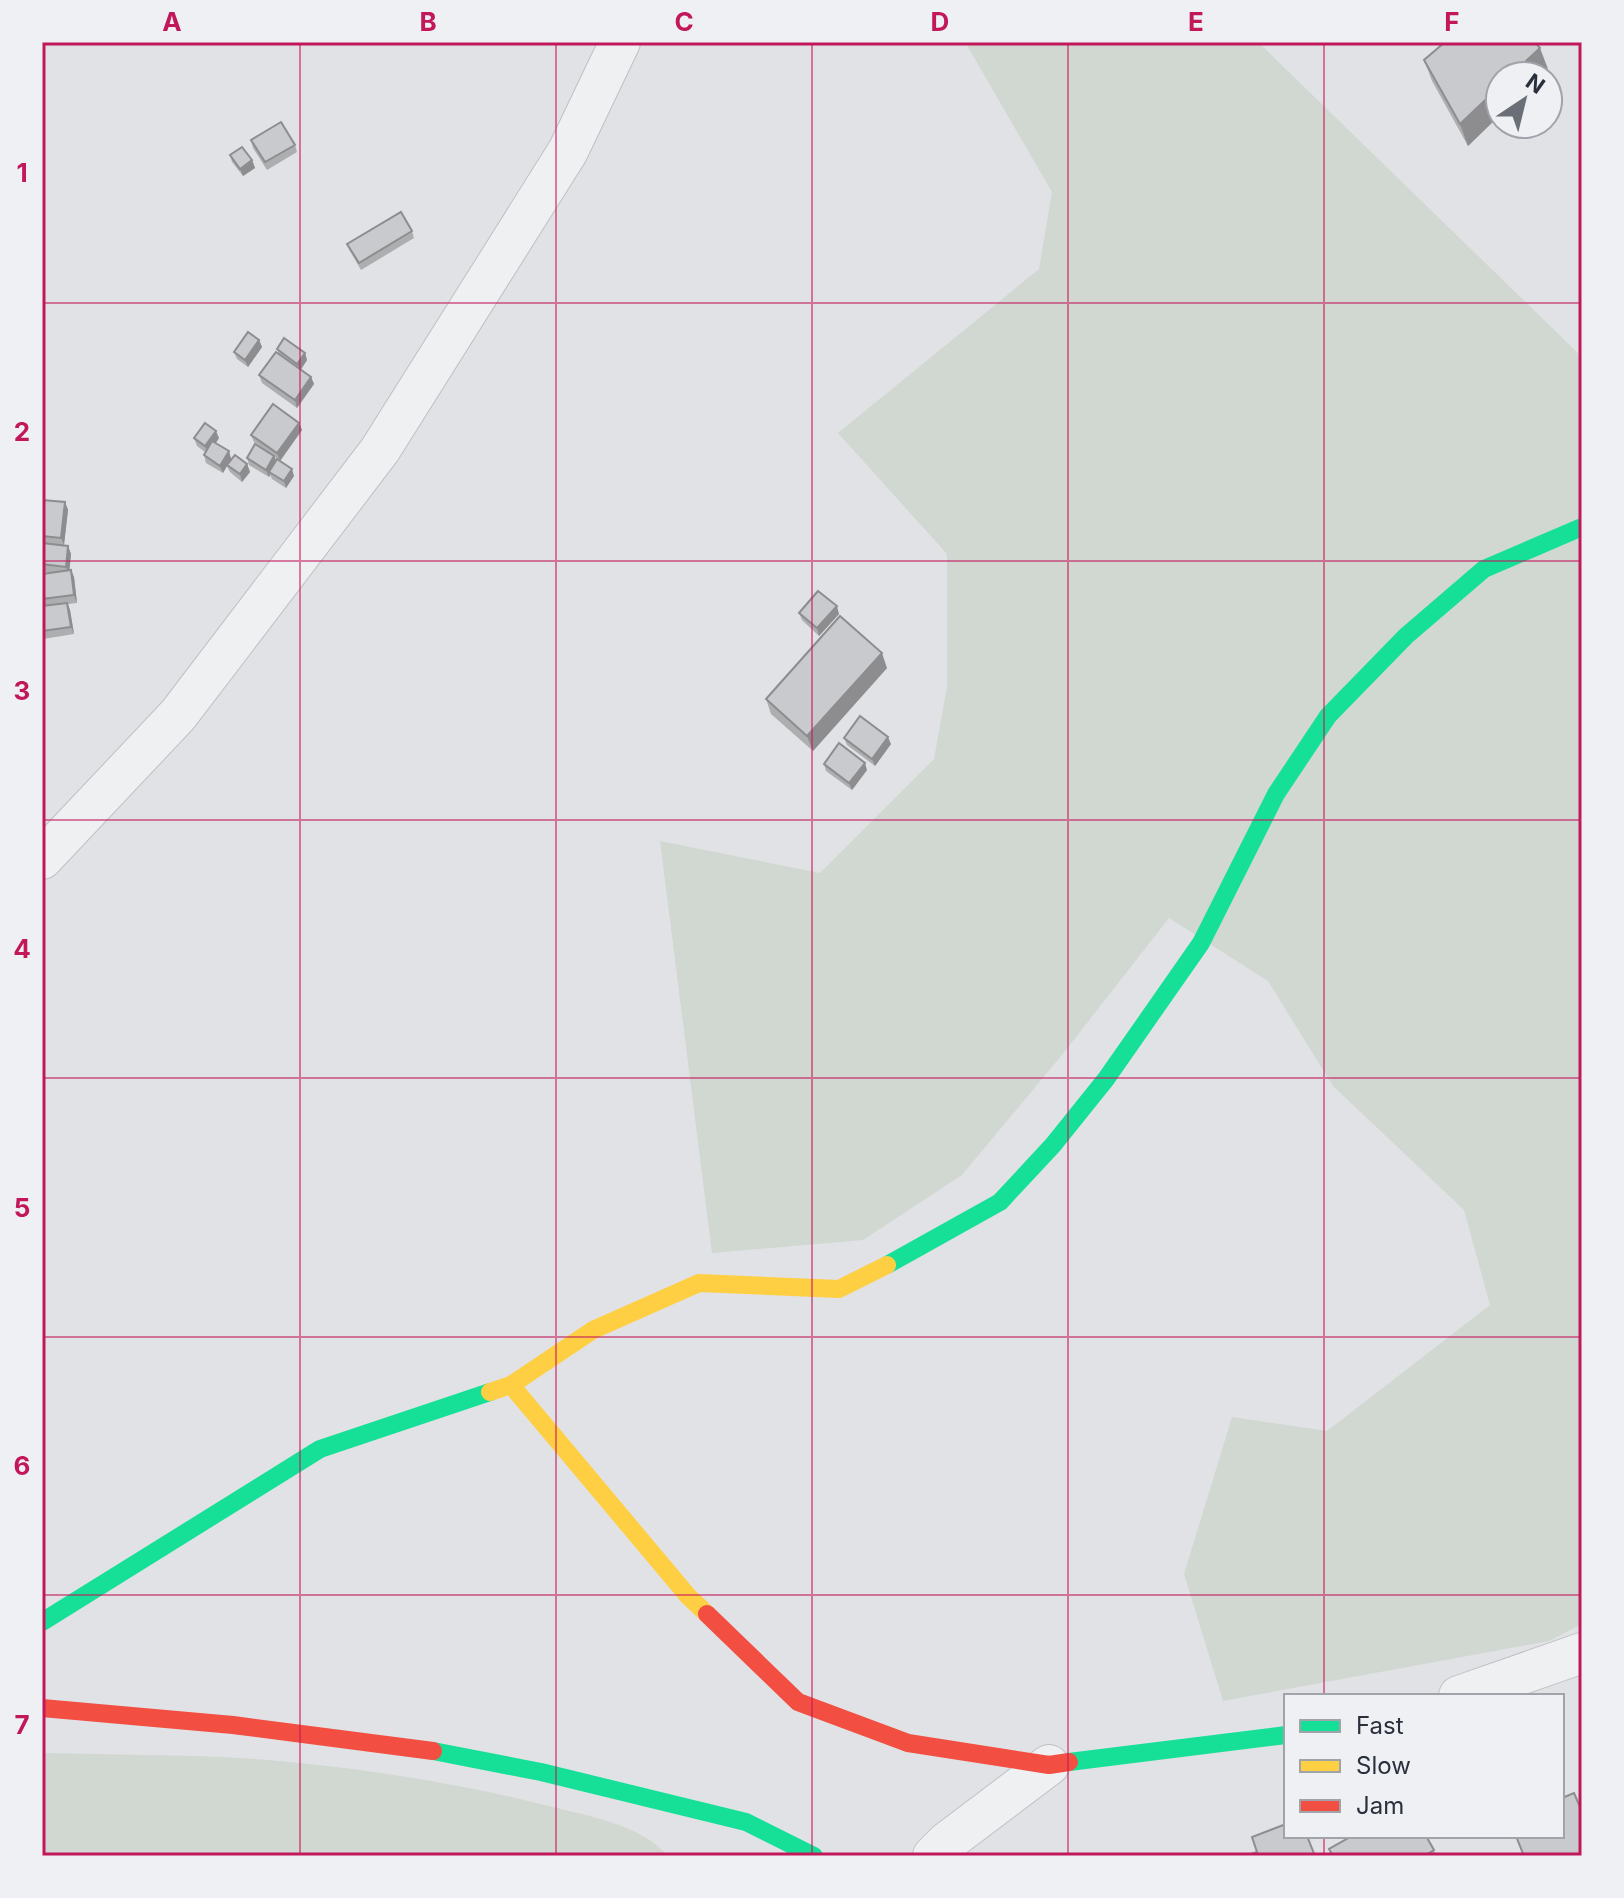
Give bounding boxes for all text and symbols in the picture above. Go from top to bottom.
text: A [162,6,182,37]
text: B [419,6,437,37]
text: C [674,6,694,37]
text: D [931,6,949,37]
text: E [1188,6,1204,37]
text: F [1444,6,1460,37]
north arrow [1484,60,1564,140]
text: N [1521,68,1550,99]
text: 1 [16,157,28,188]
text: 2 [14,416,30,447]
text: 3 [14,675,30,706]
text: 4 [13,933,31,964]
text: 5 [14,1192,30,1223]
text: 6 [14,1450,30,1481]
legend [1284,1694,1564,1838]
text: 7 [14,1709,30,1740]
text: Fast [1356,1711,1404,1740]
text: Slow [1356,1751,1411,1780]
text: Jam [1356,1791,1404,1820]

